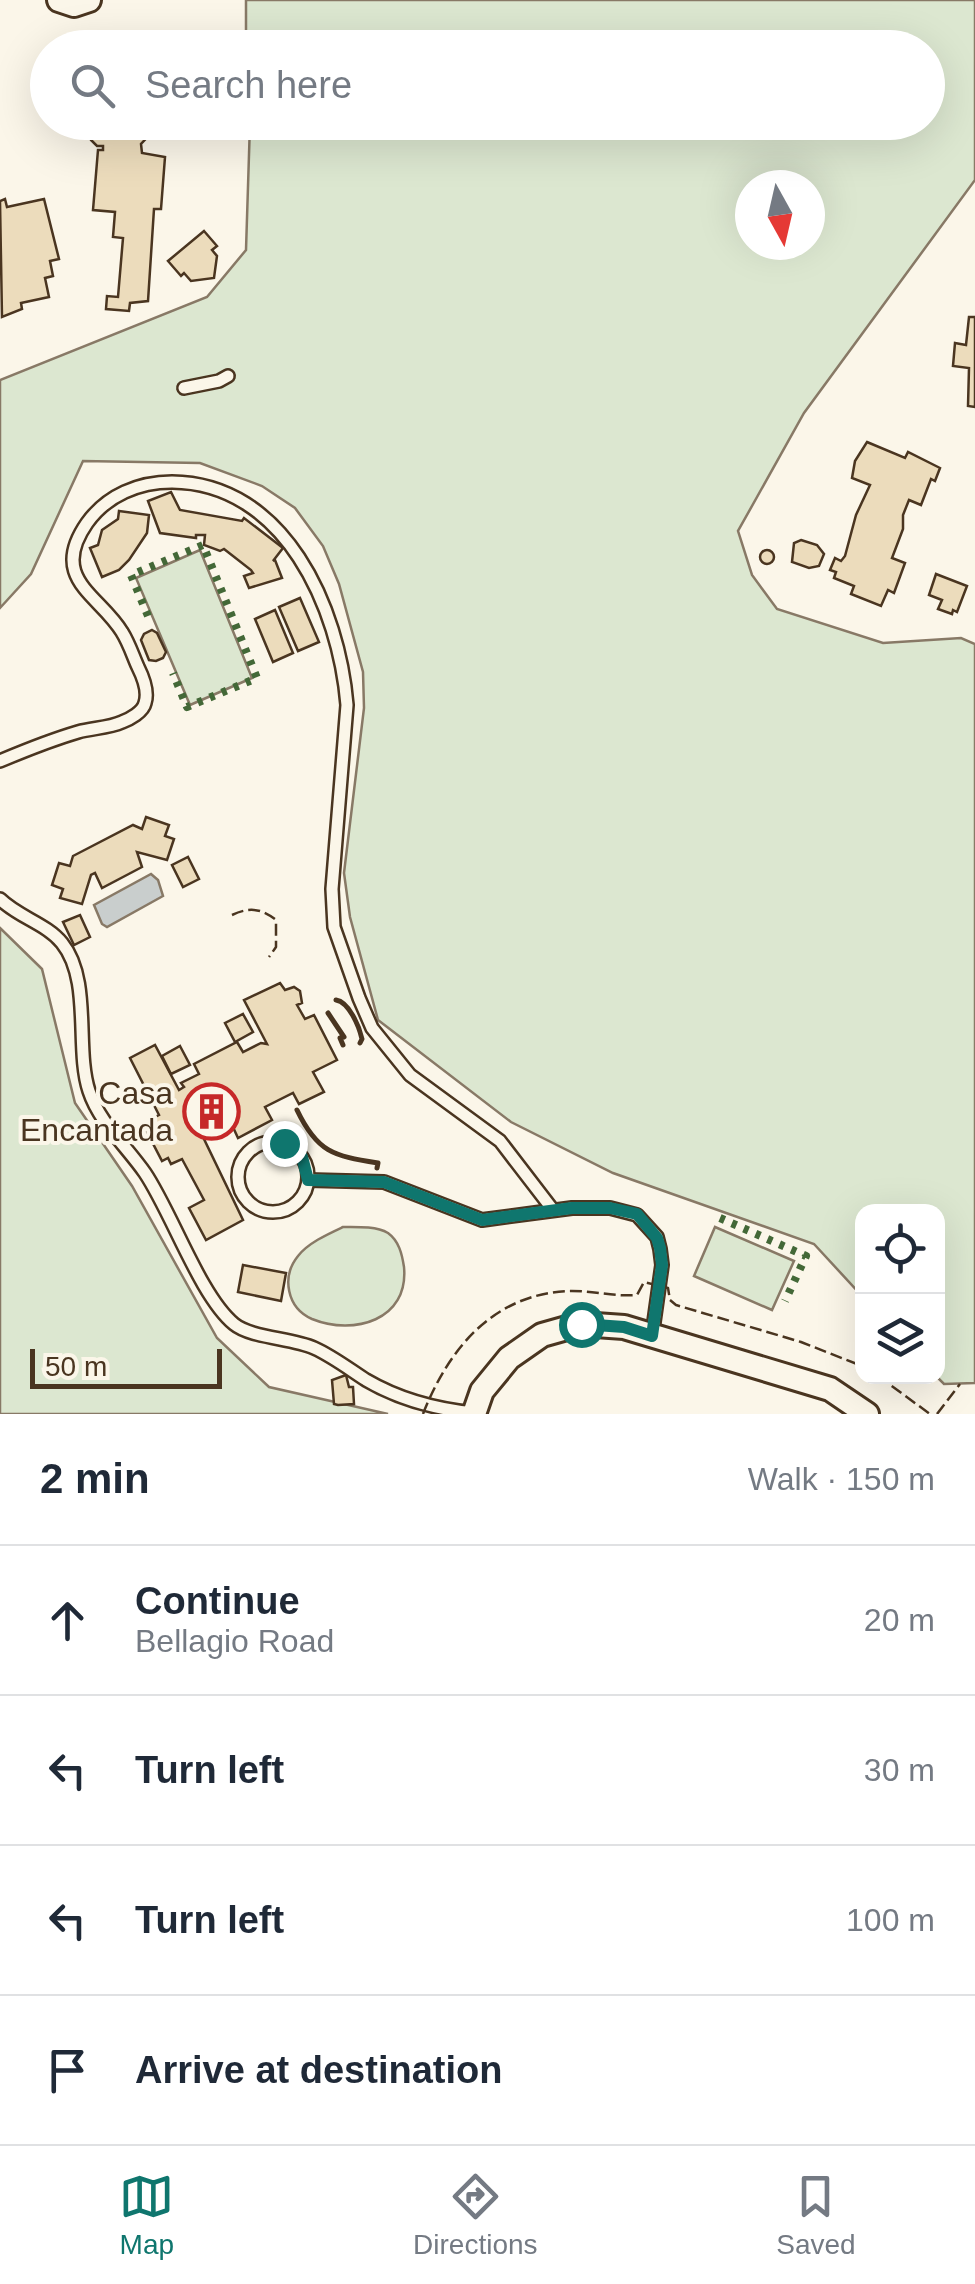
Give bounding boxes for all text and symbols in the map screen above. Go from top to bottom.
search box [30,30,945,140]
icon: search [65,58,120,113]
text: Search here [145,64,352,106]
north arrow [735,170,825,260]
place label: Casa Encantada [20,1075,173,1148]
building icon: Casa Encantada [182,1081,242,1141]
route end [262,1121,308,1167]
map controls [855,1204,945,1384]
button: locate [855,1204,945,1294]
button: layers [855,1294,945,1384]
route start [559,1302,605,1348]
scale bar [30,1344,222,1388]
text: 50 m [45,1351,107,1382]
text: 2 min [40,1455,150,1502]
text: Walk · 150 m [748,1461,935,1497]
text: Continue [135,1580,300,1622]
icon: ahead [40,1593,95,1648]
text: 20 m [864,1602,935,1638]
text: Bellagio Road [135,1623,334,1659]
icon: left [40,1743,95,1798]
text: Turn left [135,1749,284,1791]
text: 30 m [864,1752,935,1788]
icon: left [40,1893,95,1948]
text: Turn left [135,1899,284,1941]
text: 100 m [846,1902,935,1938]
icon: arrive [40,2043,95,2098]
text: Arrive at destination [135,2049,502,2091]
tab: Map [119,2169,174,2261]
tab: Directions [413,2169,538,2261]
tab: Saved [776,2169,856,2261]

